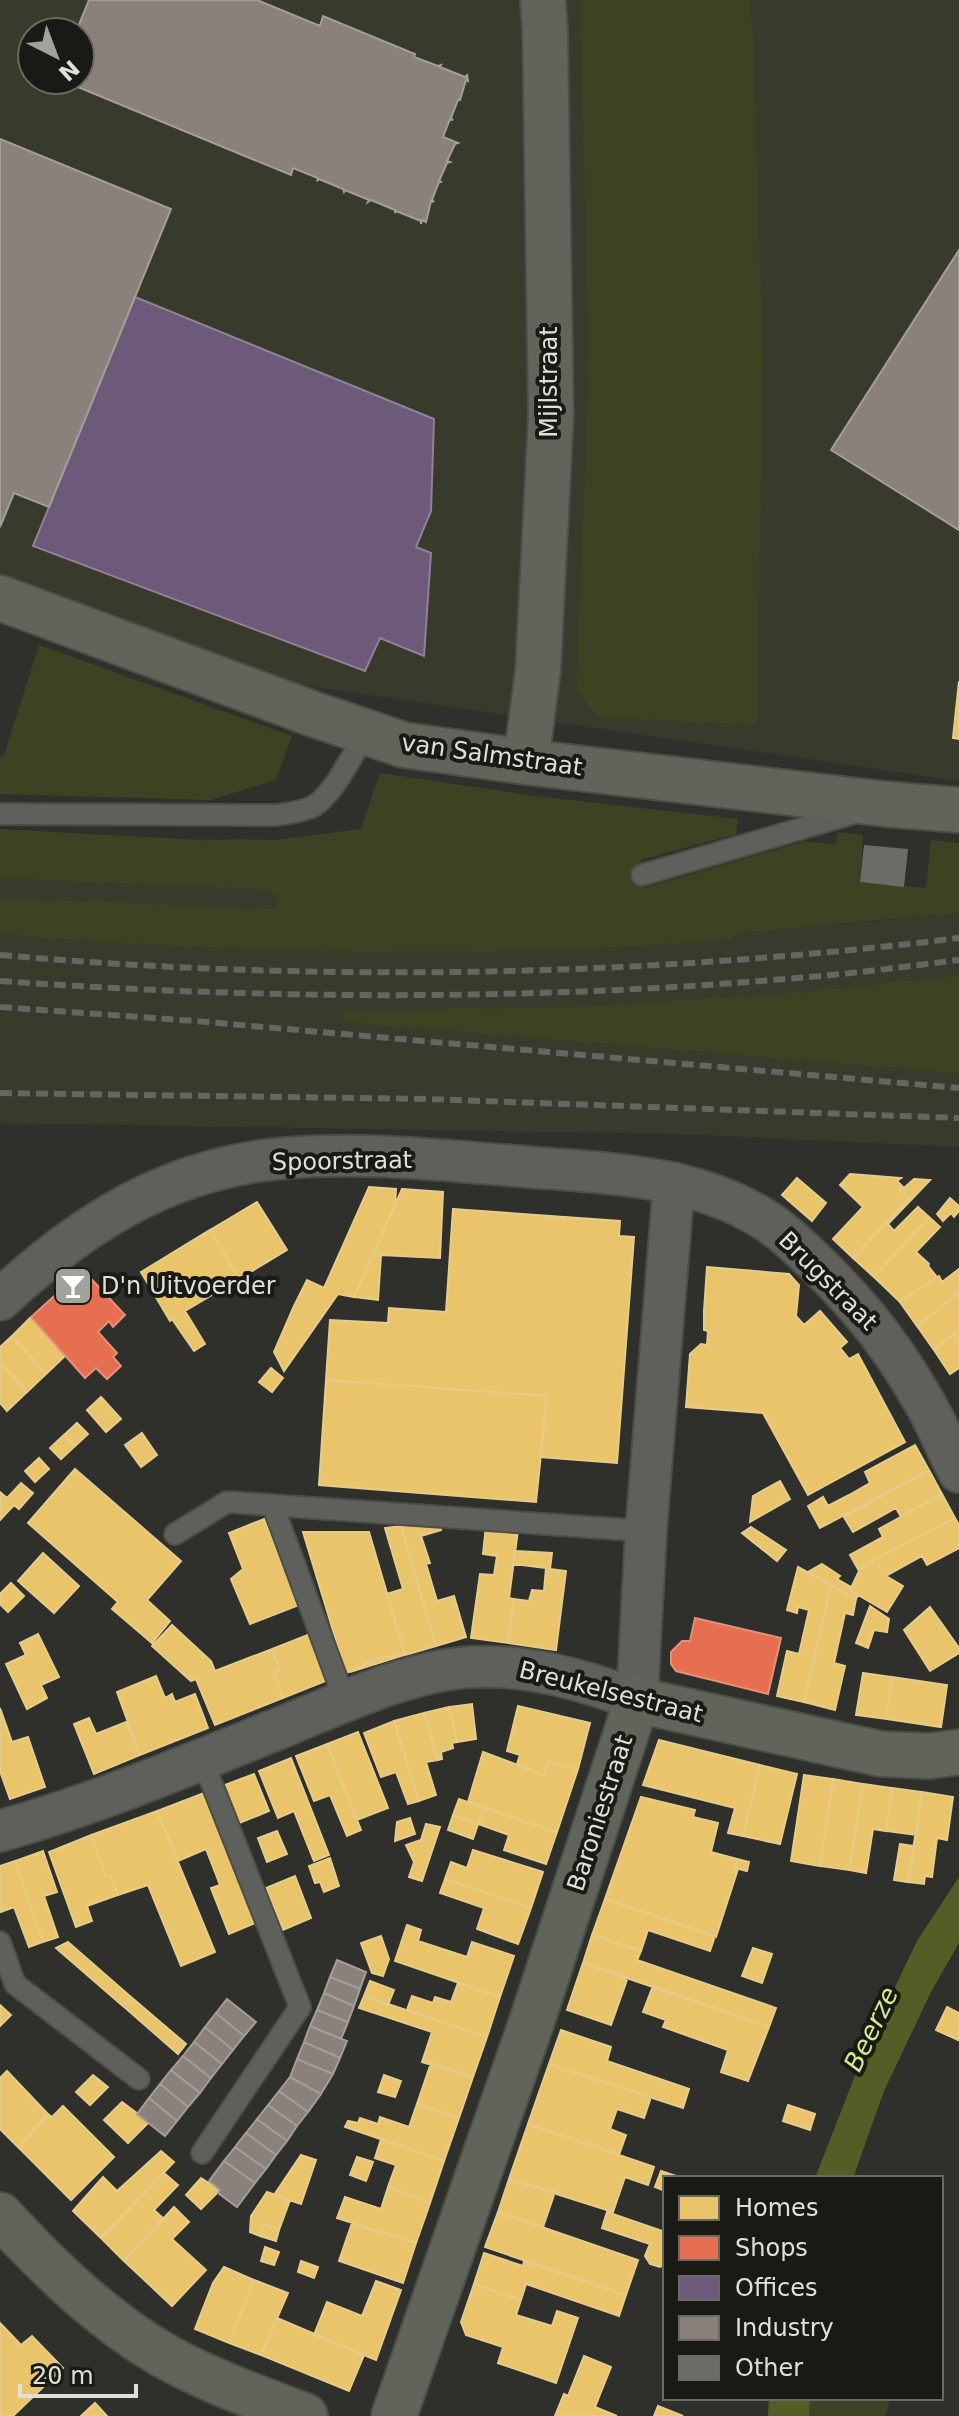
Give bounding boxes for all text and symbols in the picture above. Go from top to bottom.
north arrow [16,16,96,96]
text: N [54,55,84,86]
street label: Mijlstraat [535,326,563,438]
street label: van Salmstraat [400,728,584,782]
street label: Spoorstraat [272,1146,412,1176]
street label: Brugstraat [773,1226,883,1336]
bar icon: D'n Uitvoerder [52,1265,94,1307]
place label: D'n Uitvoerder [101,1272,276,1300]
street label: Breukelsestraat [516,1656,706,1728]
street label: Baroniestraat [562,1731,638,1895]
water label: Beerze [838,1982,904,2076]
legend [663,2176,943,2400]
text: Homes [735,2194,818,2222]
text: Shops [735,2234,808,2262]
text: Offices [735,2274,818,2302]
text: Industry [735,2314,834,2342]
scale bar [20,2348,136,2398]
text: Other [735,2354,803,2382]
text: 20 m [32,2362,94,2390]

